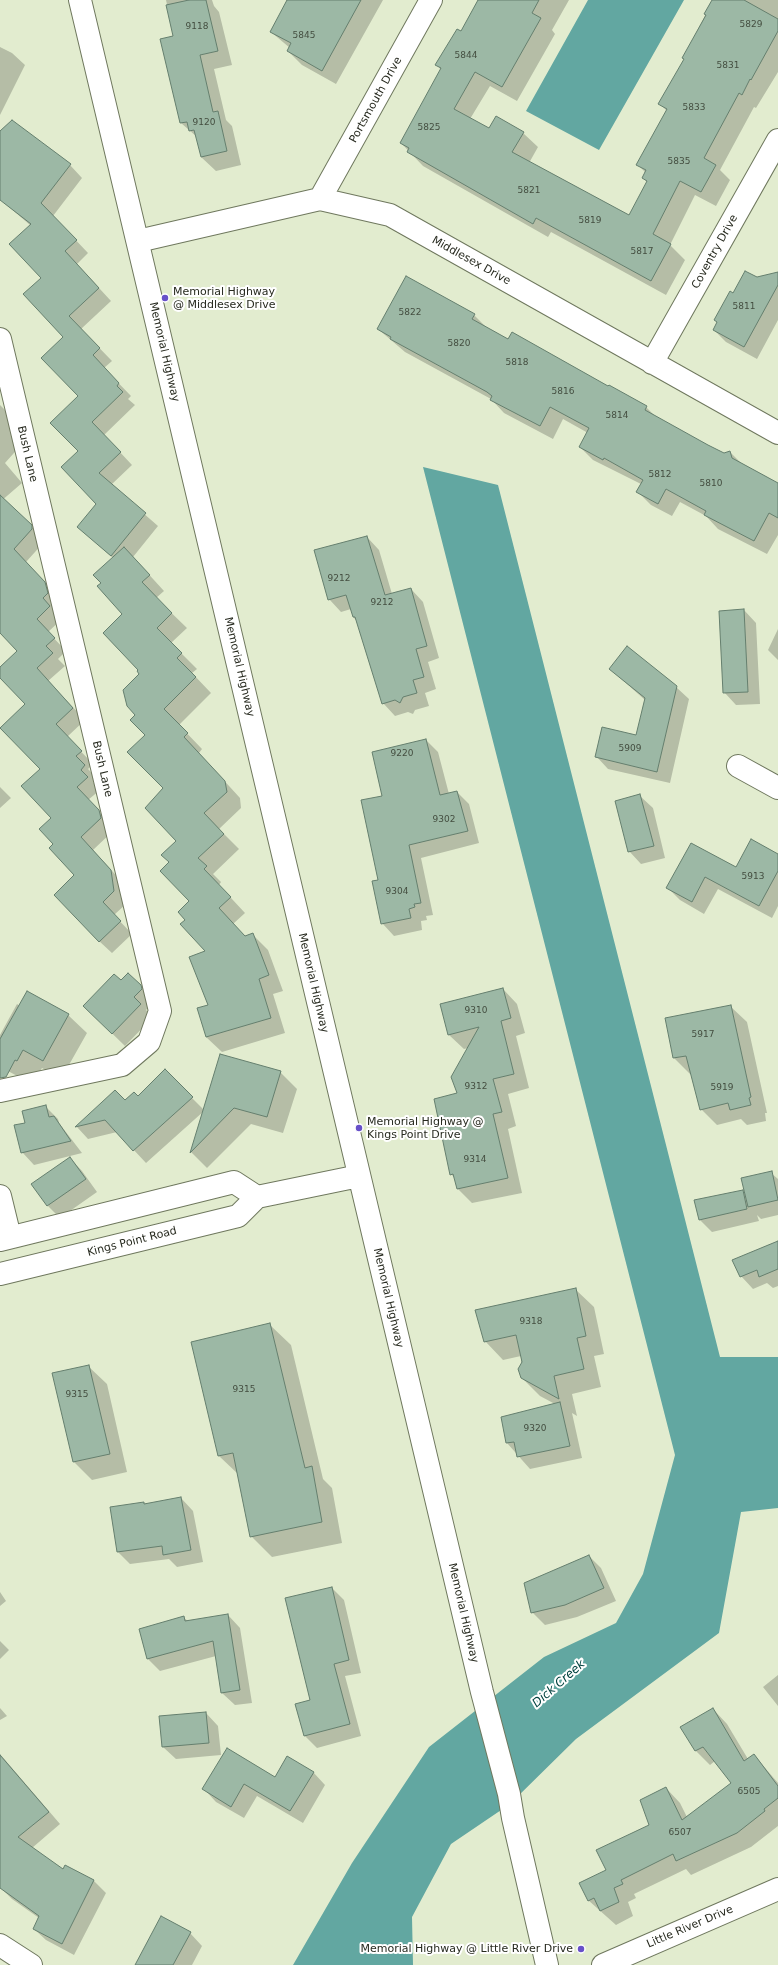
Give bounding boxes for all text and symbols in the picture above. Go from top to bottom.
house number: 5829 [740,20,762,30]
house number: 9118 [186,22,208,32]
house number: 5845 [293,31,315,41]
house number: 5844 [455,51,477,61]
street label: Portsmouth Drive [347,55,405,145]
house number: 5831 [717,61,739,71]
house number: 5833 [683,103,705,113]
house number: 9120 [193,118,215,128]
house number: 5825 [418,123,440,133]
house number: 5835 [668,157,690,167]
house number: 5821 [518,186,540,196]
street label: Coventry Drive [689,213,741,291]
house number: 5819 [579,216,601,226]
street label: Middlesex Drive [429,234,513,288]
house number: 5817 [631,247,653,257]
place label: Memorial Highway @ Middlesex Drive [173,285,275,311]
marker: Memorial Highway @ Middlesex Drive [160,293,170,303]
street label: Memorial Highway [146,301,182,403]
house number: 5811 [733,302,755,312]
house number: 5822 [399,308,421,318]
house number: 5820 [448,339,470,349]
house number: 5818 [506,358,528,368]
house number: 5816 [552,387,574,397]
house number: 5814 [606,411,628,421]
street label: Bush Lane [14,425,40,483]
house number: 5812 [649,470,671,480]
house number: 5810 [700,479,722,489]
house number: 9212 [328,574,350,584]
house number: 9212 [371,598,393,608]
street label: Memorial Highway [221,616,257,718]
street label: Bush Lane [89,740,115,798]
house number: 5909 [619,744,641,754]
house number: 9220 [391,749,413,759]
house number: 9302 [433,815,455,825]
house number: 5913 [742,872,764,882]
house number: 9304 [386,887,408,897]
street label: Memorial Highway [295,932,331,1034]
house number: 9310 [465,1006,487,1016]
house number: 5917 [692,1030,714,1040]
house number: 9312 [465,1082,487,1092]
house number: 5919 [711,1083,733,1093]
place label: Memorial Highway @ Kings Point Drive [367,1115,484,1141]
marker: Memorial Highway @ Kings Point Drive [354,1123,364,1133]
house number: 9314 [464,1155,486,1165]
street label: Kings Point Road [86,1224,178,1260]
street label: Memorial Highway [370,1247,406,1349]
house number: 9318 [520,1317,542,1327]
house number: 9315 [233,1385,255,1395]
house number: 9315 [66,1390,88,1400]
house number: 9320 [524,1424,546,1434]
street label: Memorial Highway [445,1562,481,1664]
water label: Dick Creek [530,1657,588,1711]
house number: 6505 [738,1787,760,1797]
house number: 6507 [669,1828,691,1838]
street label: Little River Drive [645,1903,735,1951]
place label: Memorial Highway @ Little River Drive [360,1942,573,1956]
marker: Memorial Highway @ Little River Drive [576,1944,586,1954]

